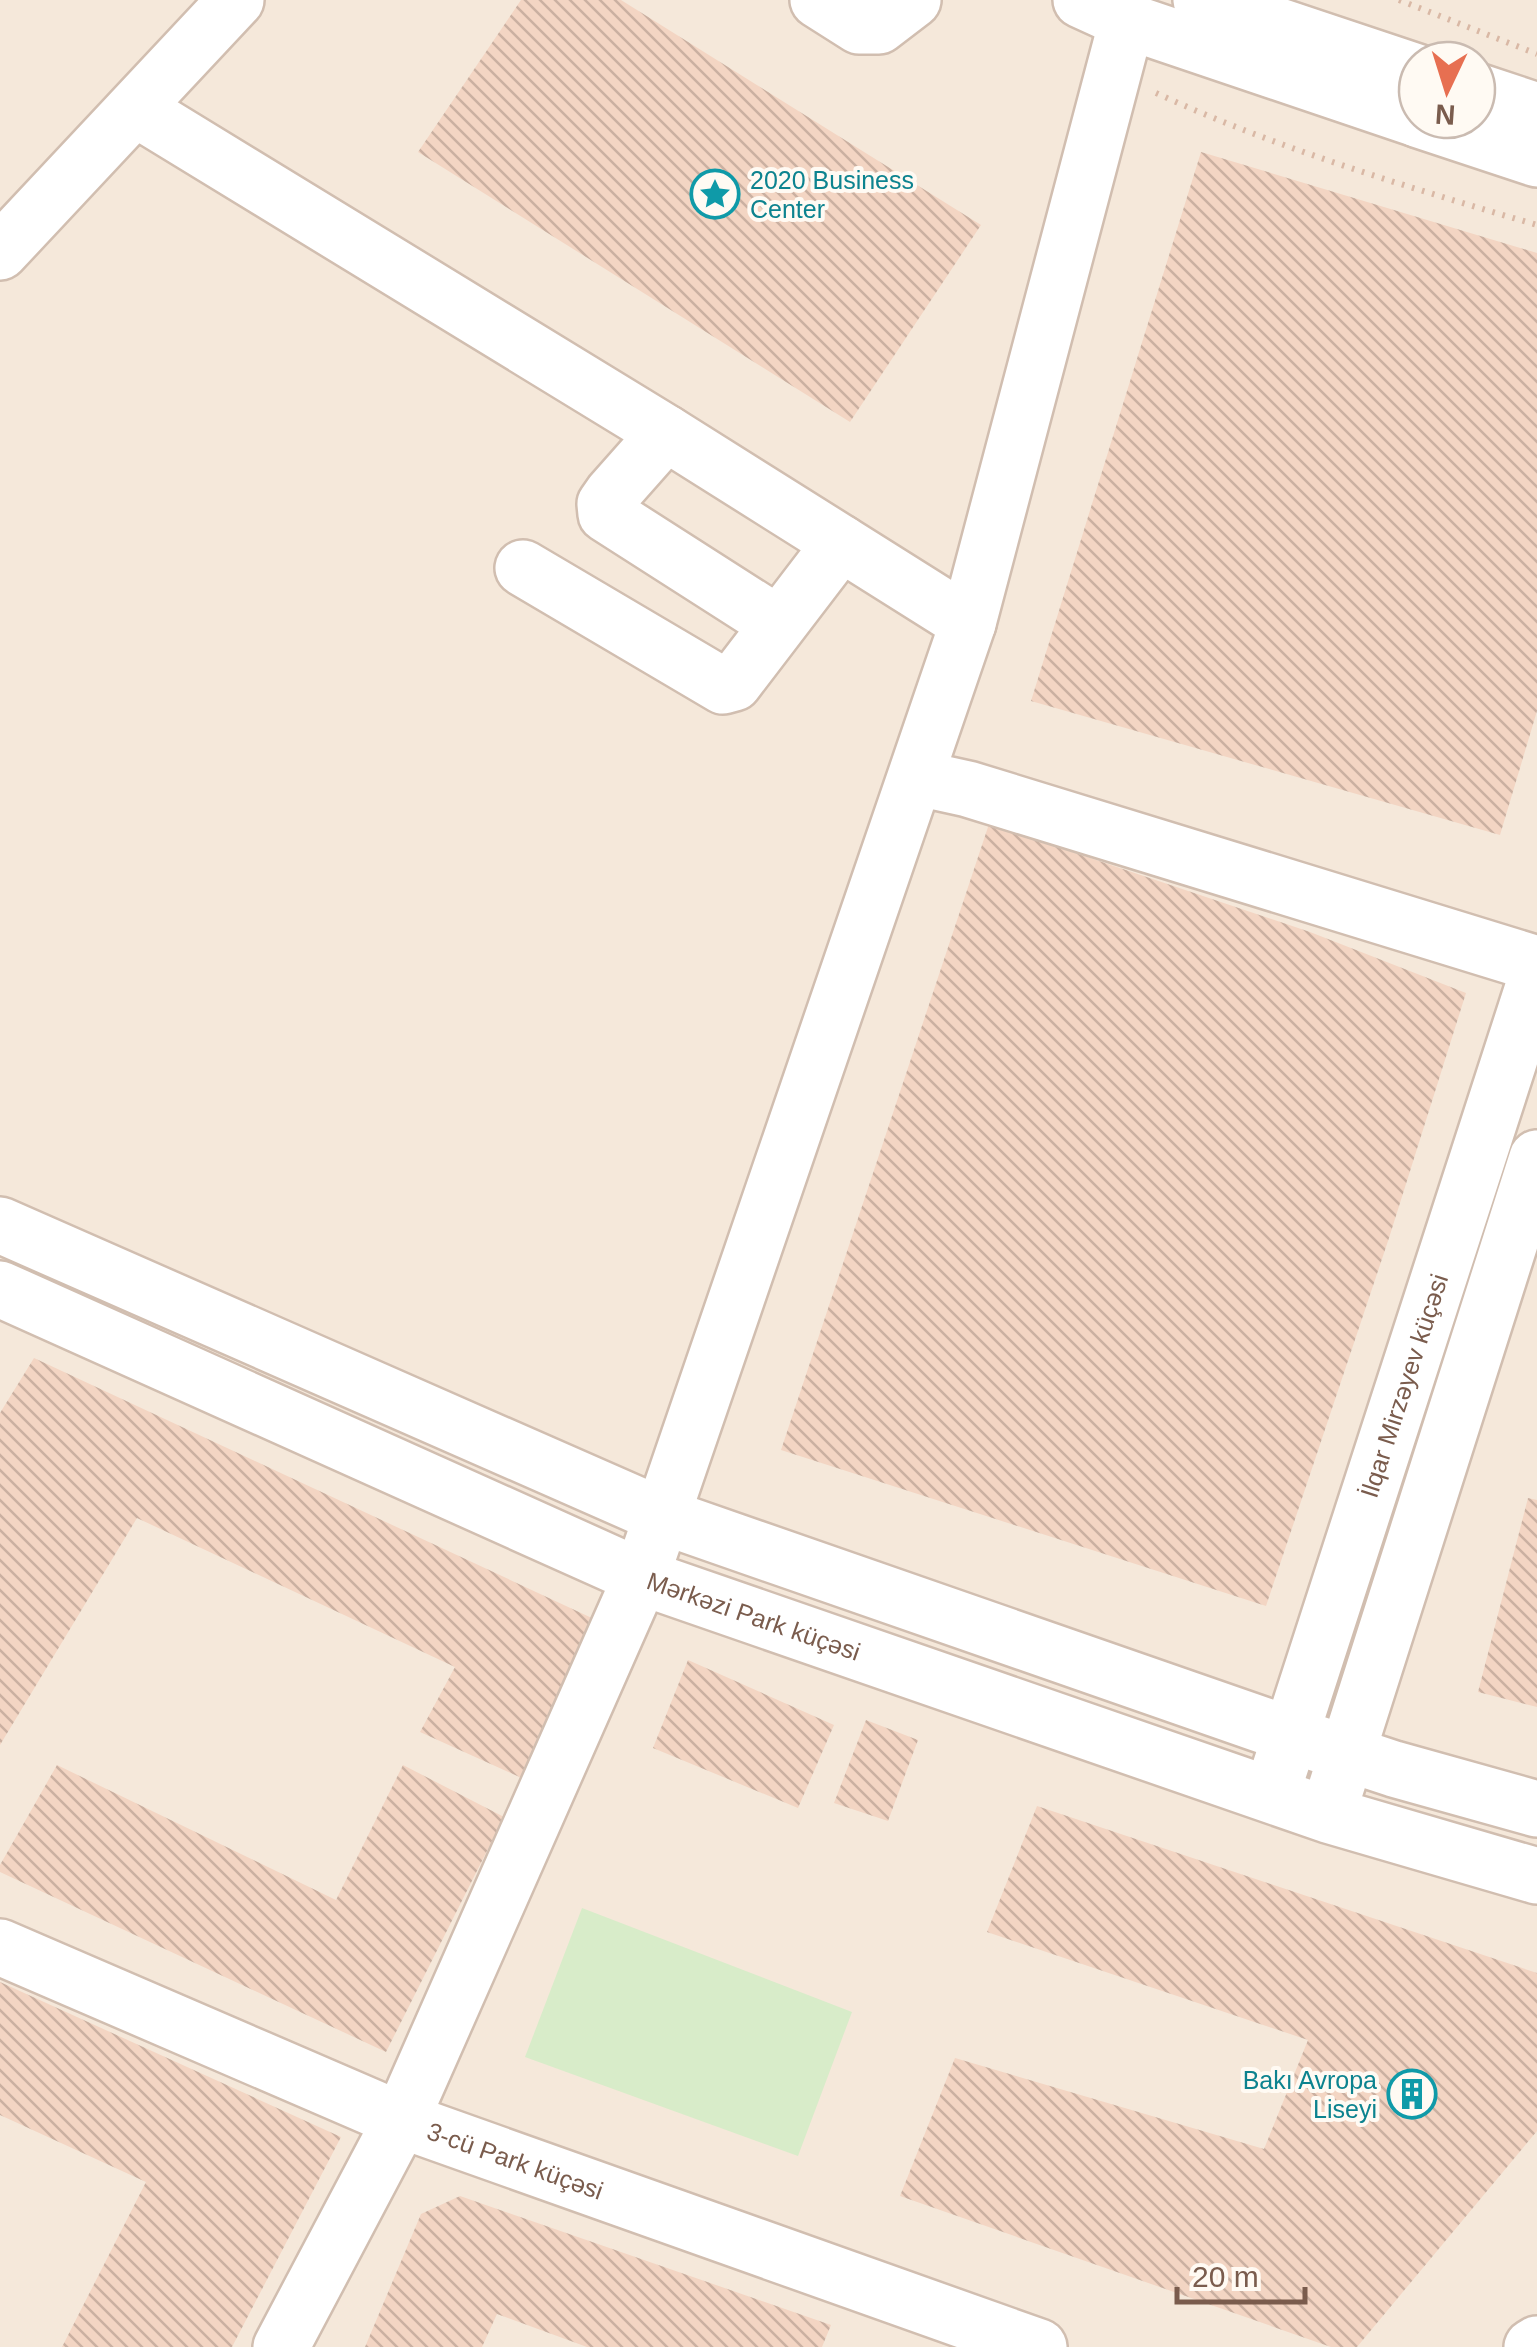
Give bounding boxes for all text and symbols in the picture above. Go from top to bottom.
north arrow [1397,40,1497,140]
text: N [1434,98,1456,131]
place label: 2020 Business Center [750,166,914,223]
place icon: 2020 Business Center [689,168,741,220]
street label: İlqar Mirzəyev küçəsi [1355,1270,1453,1501]
street label: Mərkəzi Park küçəsi [643,1566,864,1666]
place label: Bakı Avropa Liseyi [1243,2066,1377,2123]
building icon: Bakı Avropa Liseyi [1386,2068,1438,2120]
street label: 3-cü Park küçəsi [423,2116,607,2205]
scale bar [1177,2242,1304,2304]
text: 20 m [1192,2260,1259,2293]

